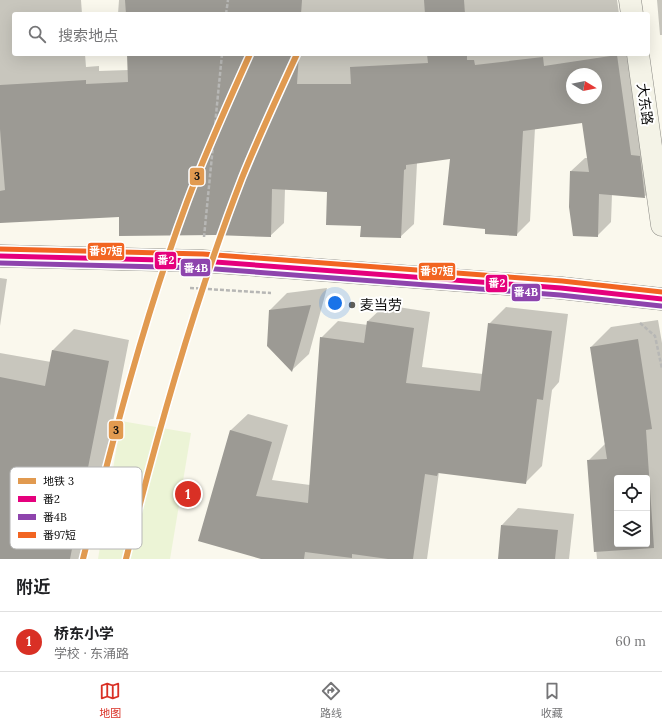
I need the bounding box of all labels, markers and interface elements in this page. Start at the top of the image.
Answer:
search box [12,12,650,56]
icon: search [26,23,48,45]
text: 搜索地点 [58,26,118,45]
north arrow [566,68,602,104]
street label: 大东路 [633,82,657,126]
line badge: 3 [189,167,205,186]
text: 3 [194,169,200,183]
line badge: 番97短 [87,242,125,261]
text: 番97短 [89,244,123,258]
line badge: 番2 [154,251,177,270]
text: 番2 [158,253,175,267]
line badge: 番4B [180,258,211,277]
text: 番4B [184,261,208,275]
line badge: 番97短 [418,262,456,281]
text: 番97短 [420,264,454,278]
line badge: 番2 [485,274,508,293]
text: 番2 [489,276,506,290]
line badge: 番4B [511,283,541,302]
text: 番4B [514,285,538,299]
your location [325,293,345,313]
place label: 麦当劳 [360,296,402,314]
marker: 麦当劳 [347,300,357,310]
line badge: 3 [108,420,124,440]
text: 3 [113,423,119,437]
legend [10,467,142,549]
text: 地铁 3 [43,474,74,488]
map controls [614,475,650,547]
button: locate [614,475,650,511]
pin: 1 [175,479,201,509]
text: 番2 [43,492,60,506]
text: 番4B [43,510,67,524]
button: layers [614,511,650,547]
text: 番97短 [43,528,76,542]
text: 附近 [16,576,50,598]
text: 桥东小学 [54,624,114,643]
text: 1 [26,633,32,650]
text: 60 m [615,633,646,650]
text: 学校 · 东涌路 [54,645,129,662]
tab: 地图 [99,680,121,720]
tab: 路线 [320,680,342,720]
tab: 收藏 [541,680,563,720]

